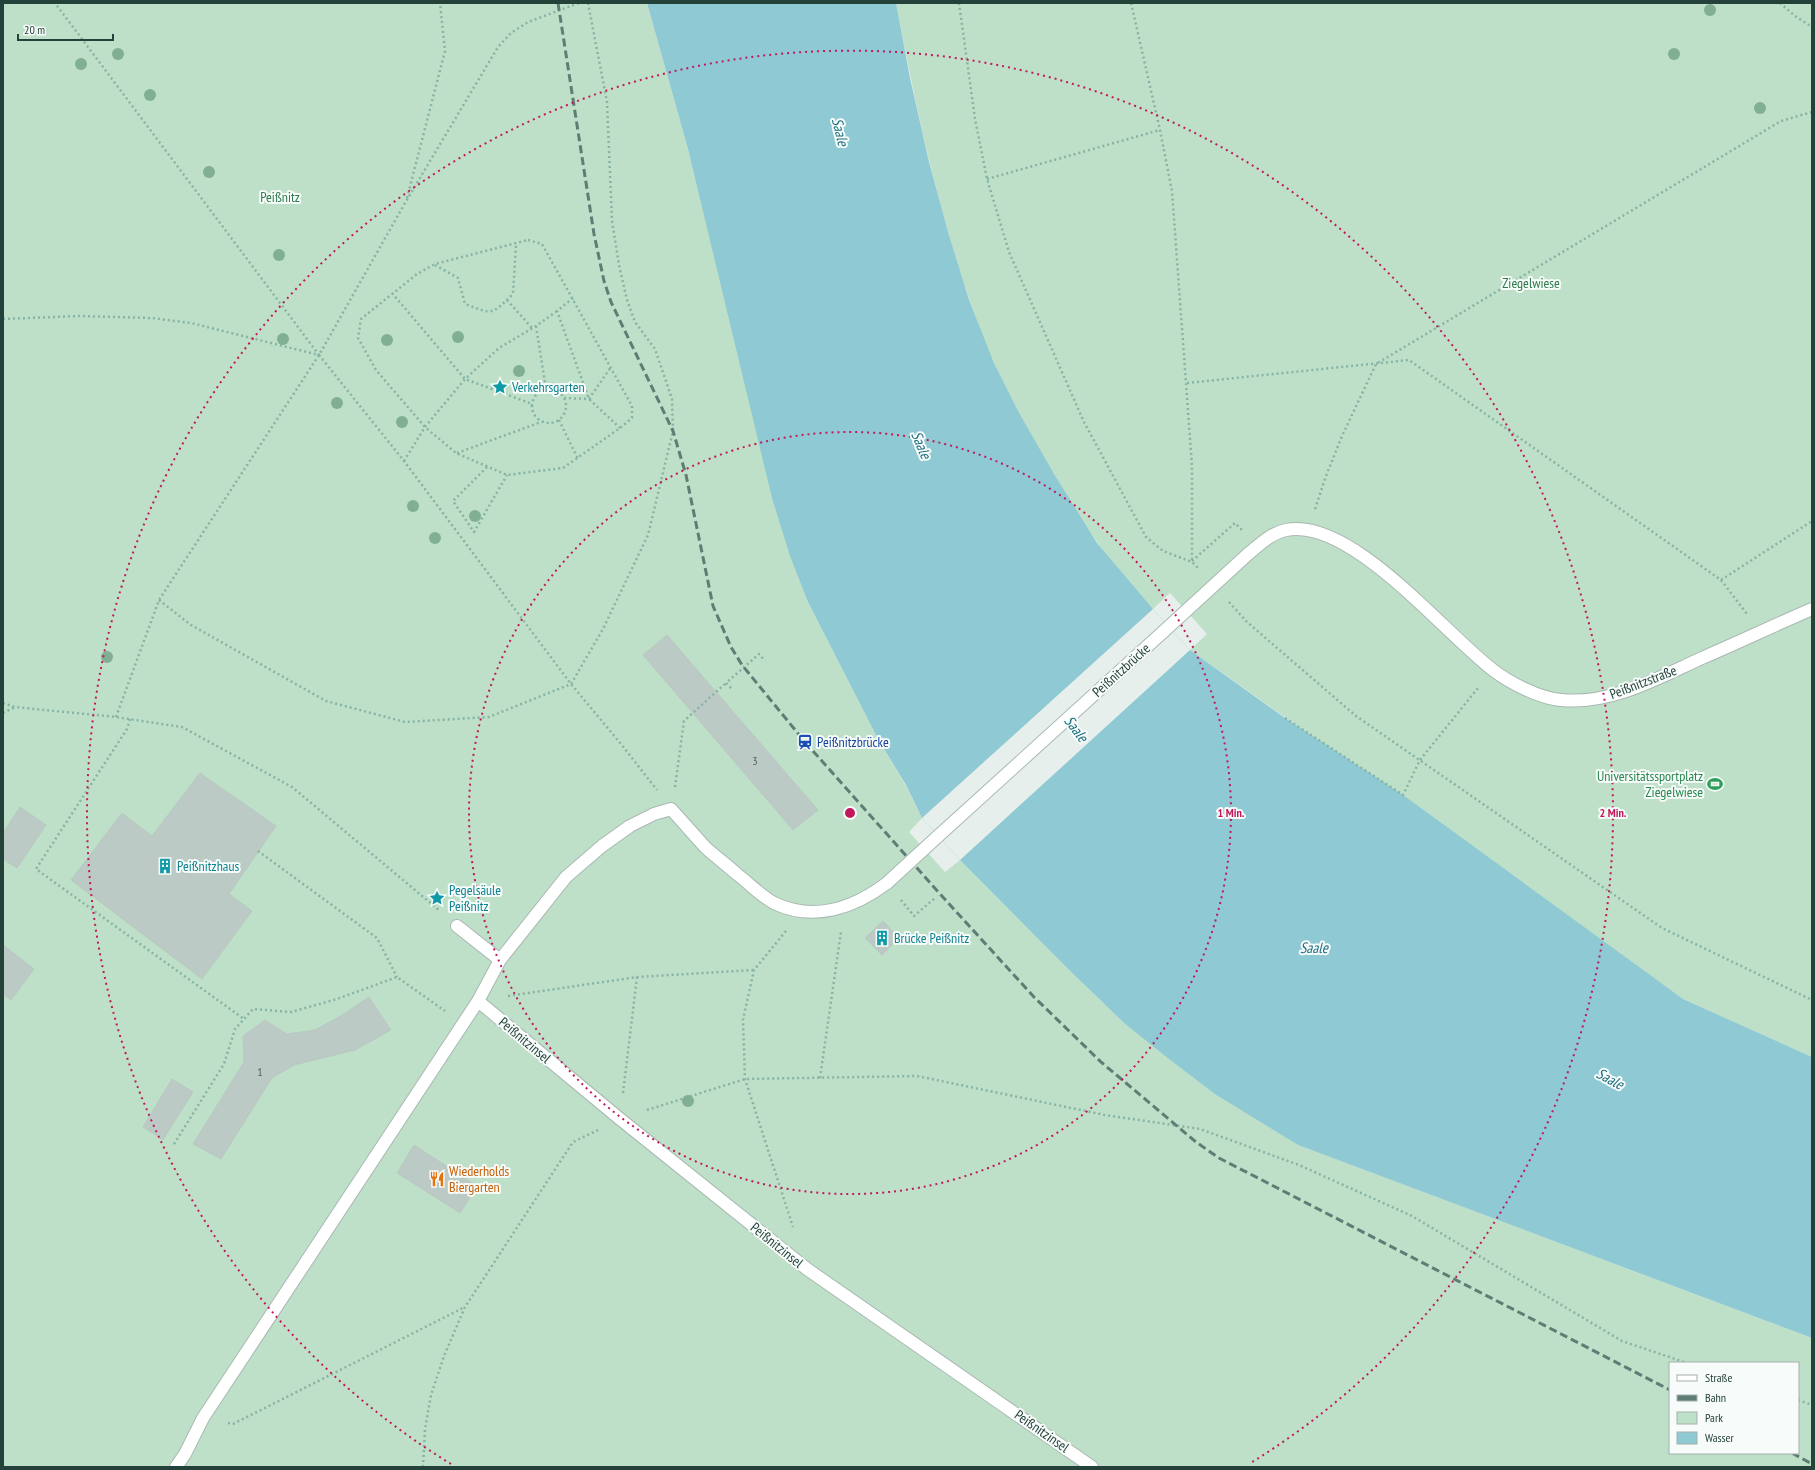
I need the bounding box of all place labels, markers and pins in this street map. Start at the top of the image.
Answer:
place icon: Verkehrsgarten [491,378,509,396]
place label: Verkehrsgarten [511,378,585,396]
station icon: Peißnitzbrücke [796,733,814,751]
place label: Peißnitzbrücke [817,733,889,751]
place label: Universitätssportplatz Ziegelwiese [1597,767,1703,801]
sports icon: Universitätssportplatz Ziegelwiese [1706,775,1724,793]
centre of rings [843,806,857,820]
building icon: Peißnitzhaus [156,857,174,875]
place label: Peißnitzhaus [177,857,239,875]
place label: Pegelsäule Peißnitz [449,881,501,915]
place icon: Pegelsäule Peißnitz [428,889,446,907]
building icon: Brücke Peißnitz [873,929,891,947]
place label: Brücke Peißnitz [894,929,969,947]
place label: Wiederholds Biergarten [449,1162,509,1196]
restaurant icon: Wiederholds Biergarten [428,1170,446,1188]

